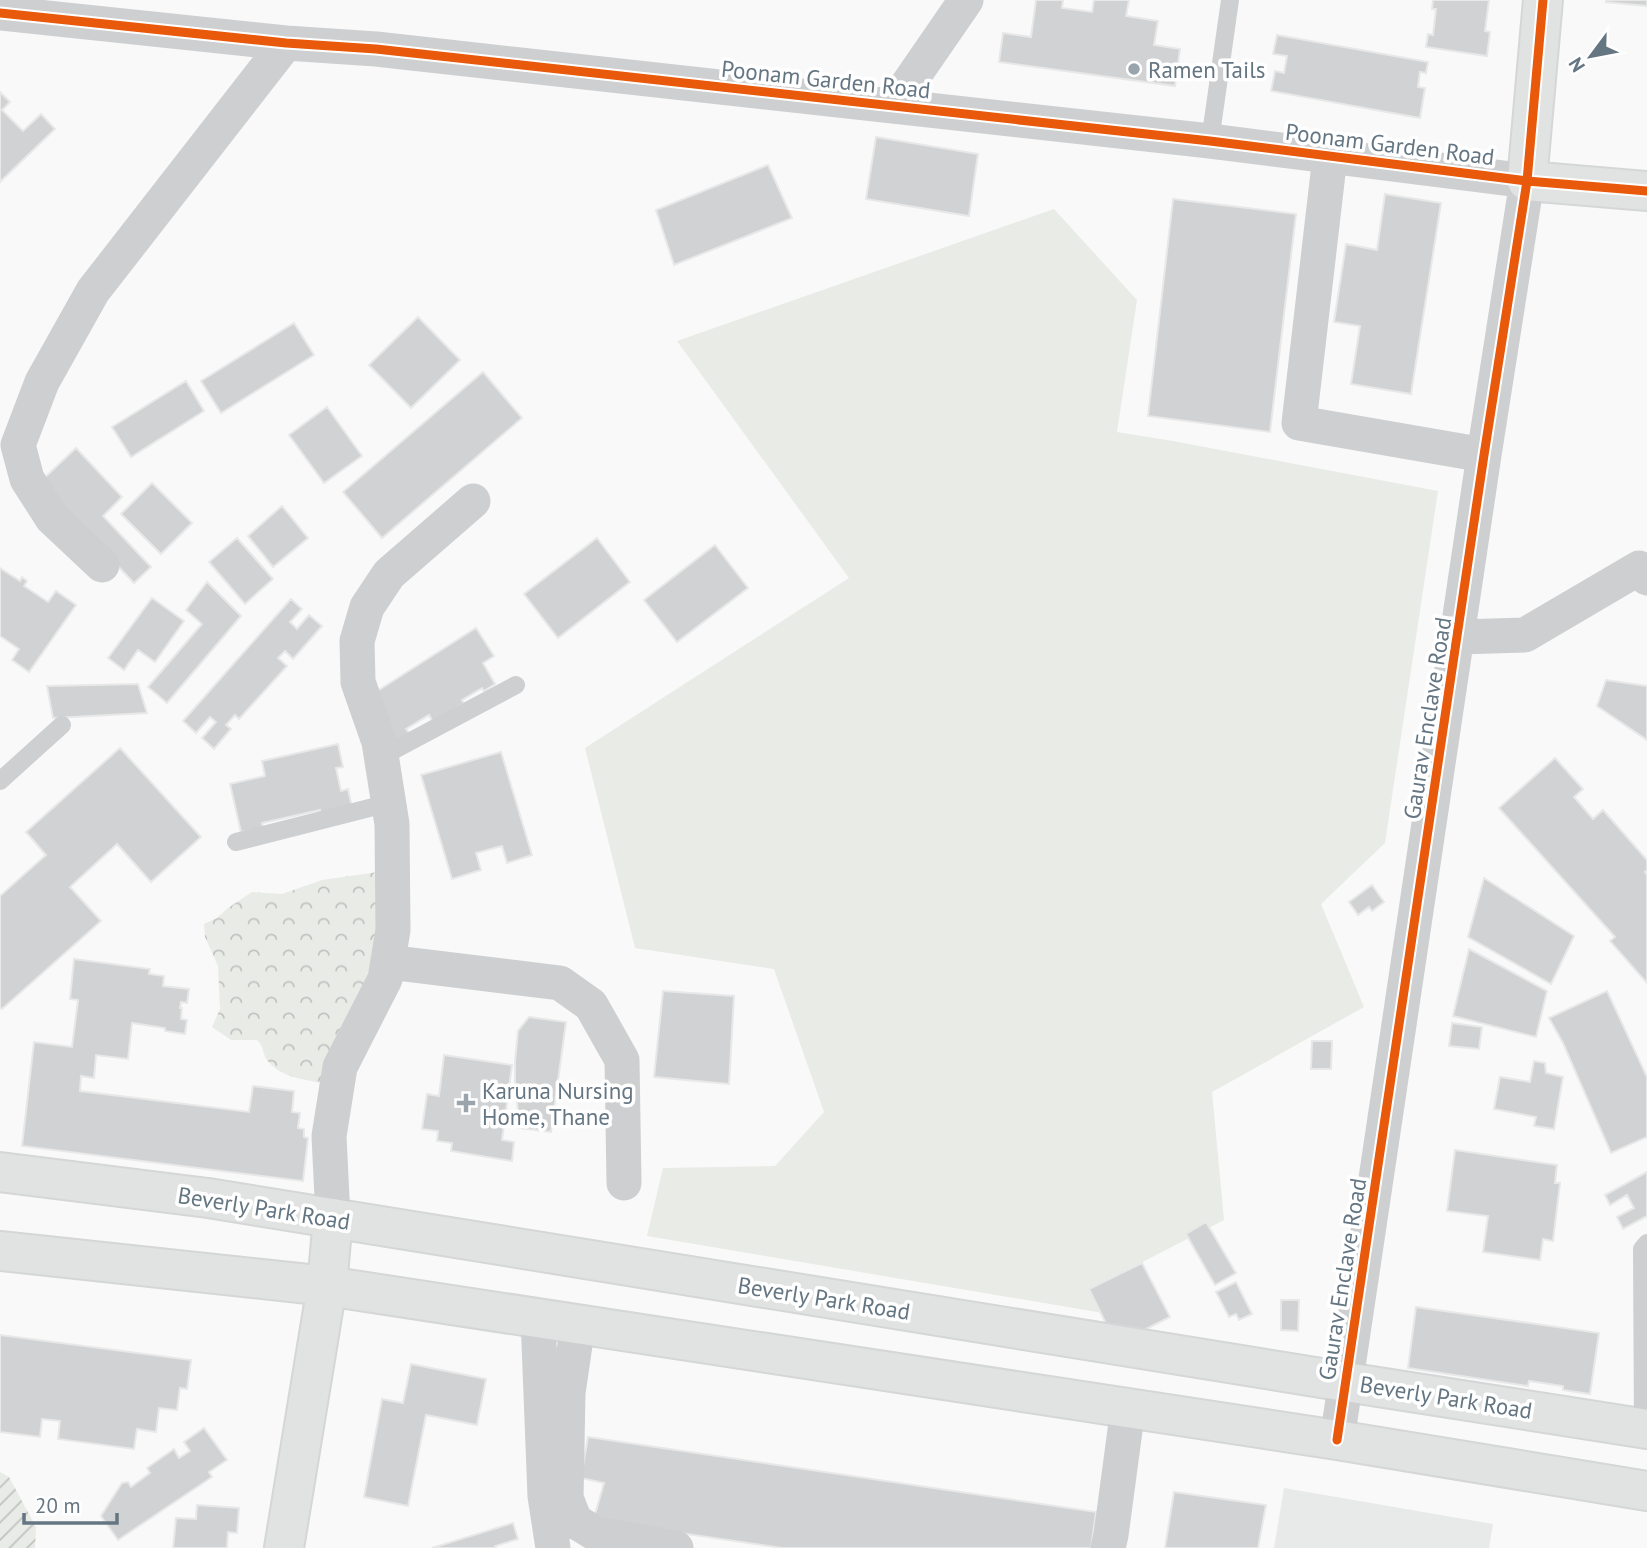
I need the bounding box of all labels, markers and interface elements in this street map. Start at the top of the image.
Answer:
north arrow [1556,21,1626,91]
text: N [1563,53,1590,77]
street label: Poonam Garden Road [720,54,932,104]
place label: Ramen Tails [1148,55,1266,84]
marker: Ramen Tails [1126,61,1142,77]
street label: Poonam Garden Road [1284,117,1496,171]
street label: Gaurav Enclave Road [1397,615,1457,821]
place label: Karuna Nursing Home, Thane [482,1076,634,1131]
marker: Karuna Nursing Home, Thane [456,1093,476,1113]
street label: Gaurav Enclave Road [1312,1176,1372,1382]
street label: Beverly Park Road [176,1180,352,1236]
street label: Beverly Park Road [736,1270,912,1326]
street label: Beverly Park Road [1358,1369,1534,1425]
scale bar [24,1482,117,1526]
text: 20 m [35,1492,81,1519]

